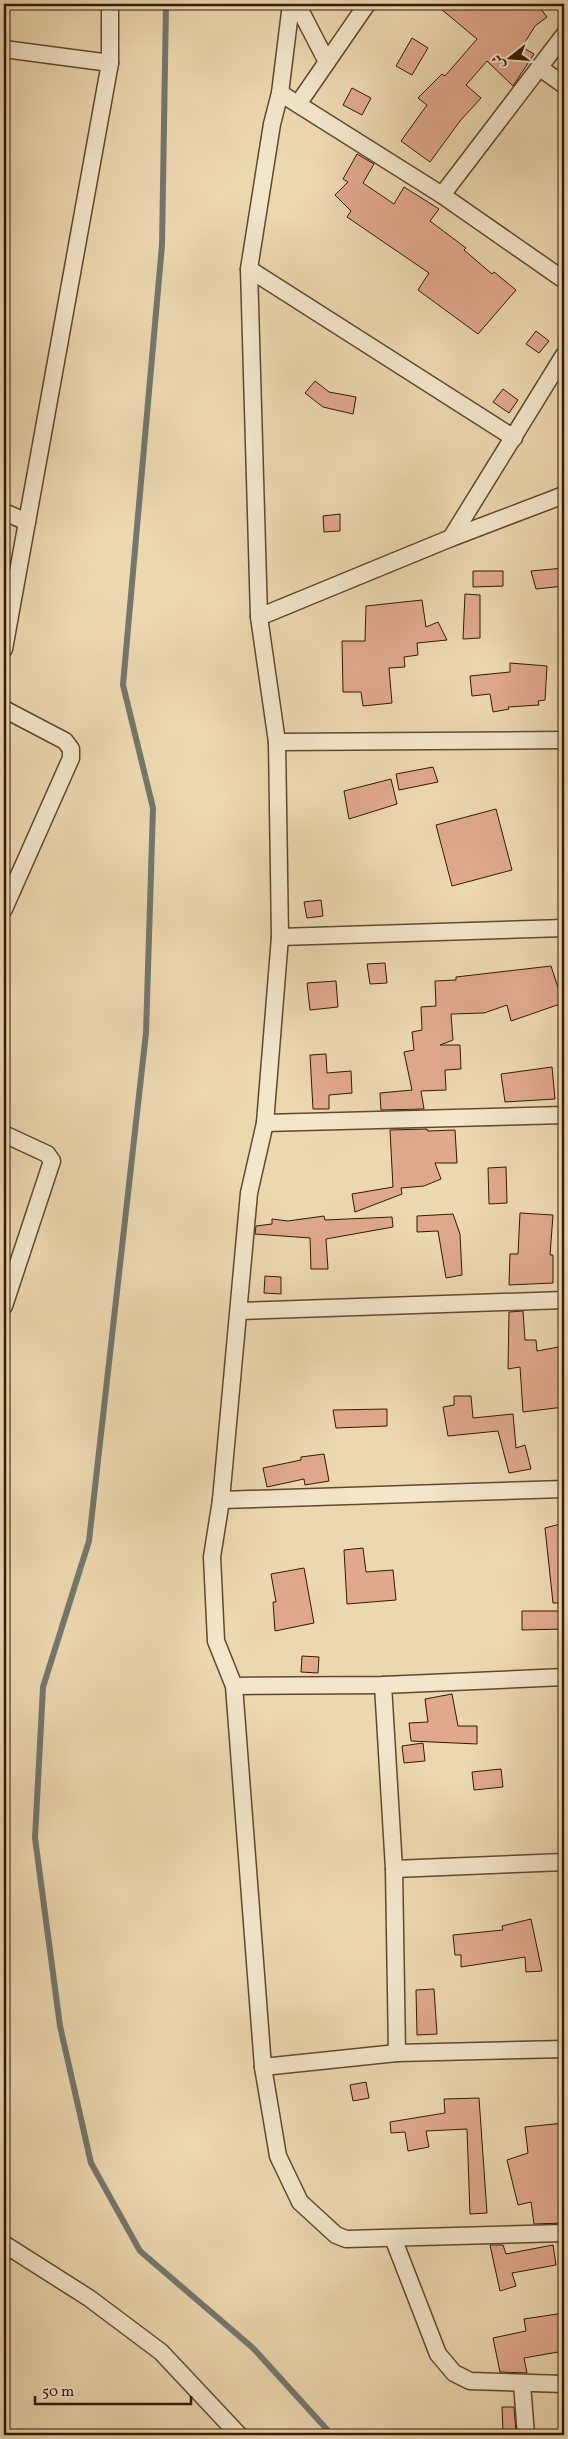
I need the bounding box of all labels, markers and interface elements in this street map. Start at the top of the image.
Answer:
north arrow [486,32,536,82]
text: ش [488,52,510,71]
scale bar [35,2374,191,2406]
text: 50 m [42,2382,74,2403]

